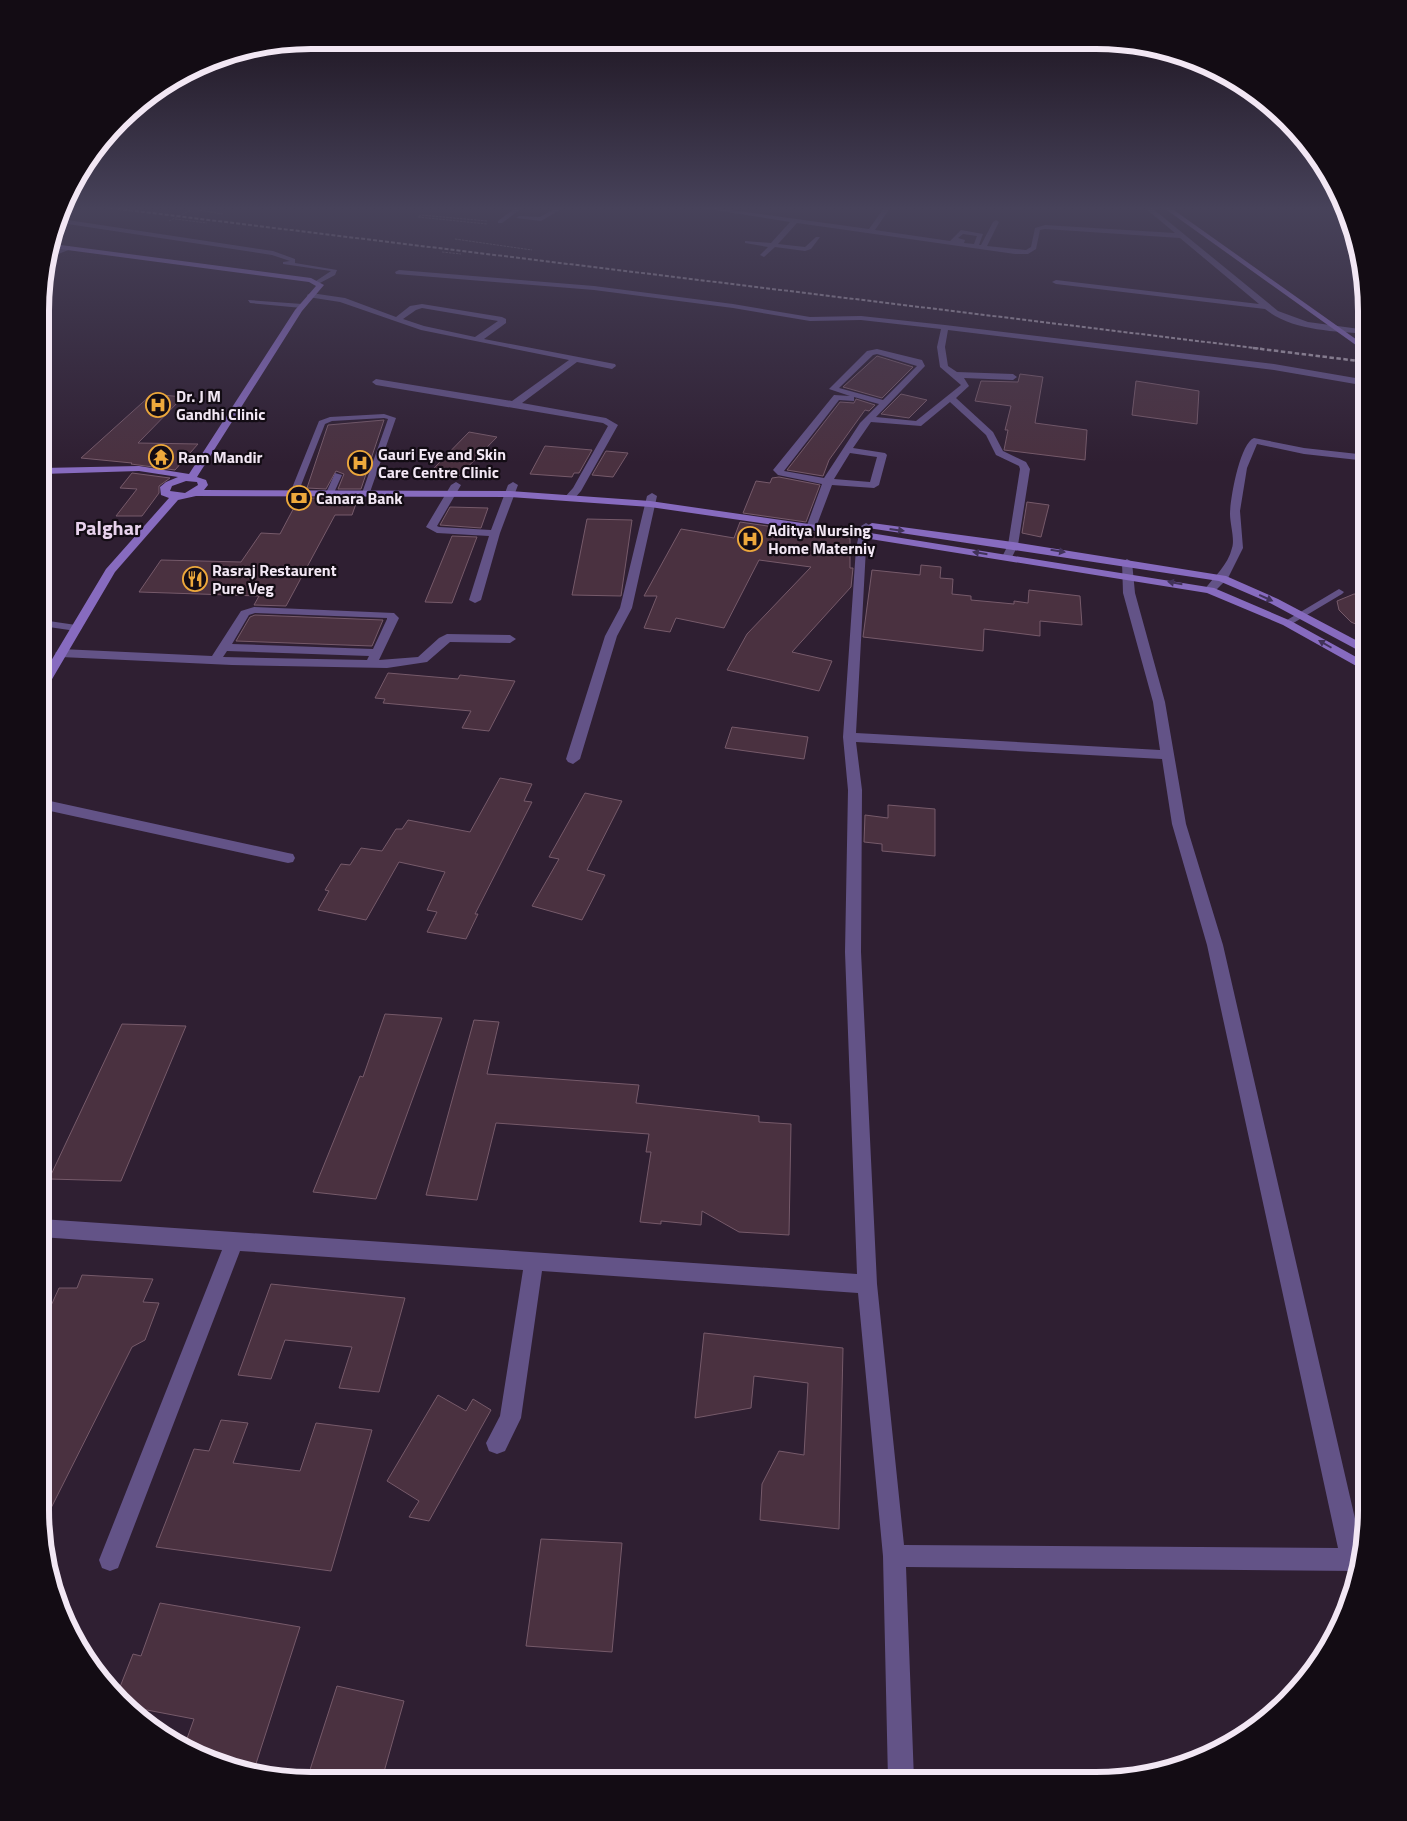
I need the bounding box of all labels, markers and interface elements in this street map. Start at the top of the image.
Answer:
place label: Dr. J M Gandhi Clinic [176,384,265,426]
hospital icon: Dr. J M Gandhi Clinic [145,392,171,418]
place label: Gauri Eye and Skin Care Centre Clinic [378,442,506,484]
temple icon: Ram Mandir [148,444,174,470]
place label: Ram Mandir [178,445,263,469]
hospital icon: Gauri Eye and Skin Care Centre Clinic [347,450,373,476]
bank icon: Canara Bank [286,485,312,511]
place label: Canara Bank [316,486,403,510]
district label: Palghar [75,512,142,543]
place label: Aditya Nursing Home Materniy [768,518,875,560]
hospital icon: Aditya Nursing Home Materniy [737,526,763,552]
one-way arrow [889,526,905,534]
one-way arrow [1050,548,1066,556]
one-way arrow [971,549,987,557]
place label: Rasraj Restaurent Pure Veg [212,558,337,600]
restaurant icon: Rasraj Restaurent Pure Veg [182,566,208,592]
one-way arrow [1167,579,1183,587]
one-way arrow [1259,594,1273,602]
one-way arrow [1317,640,1332,648]

